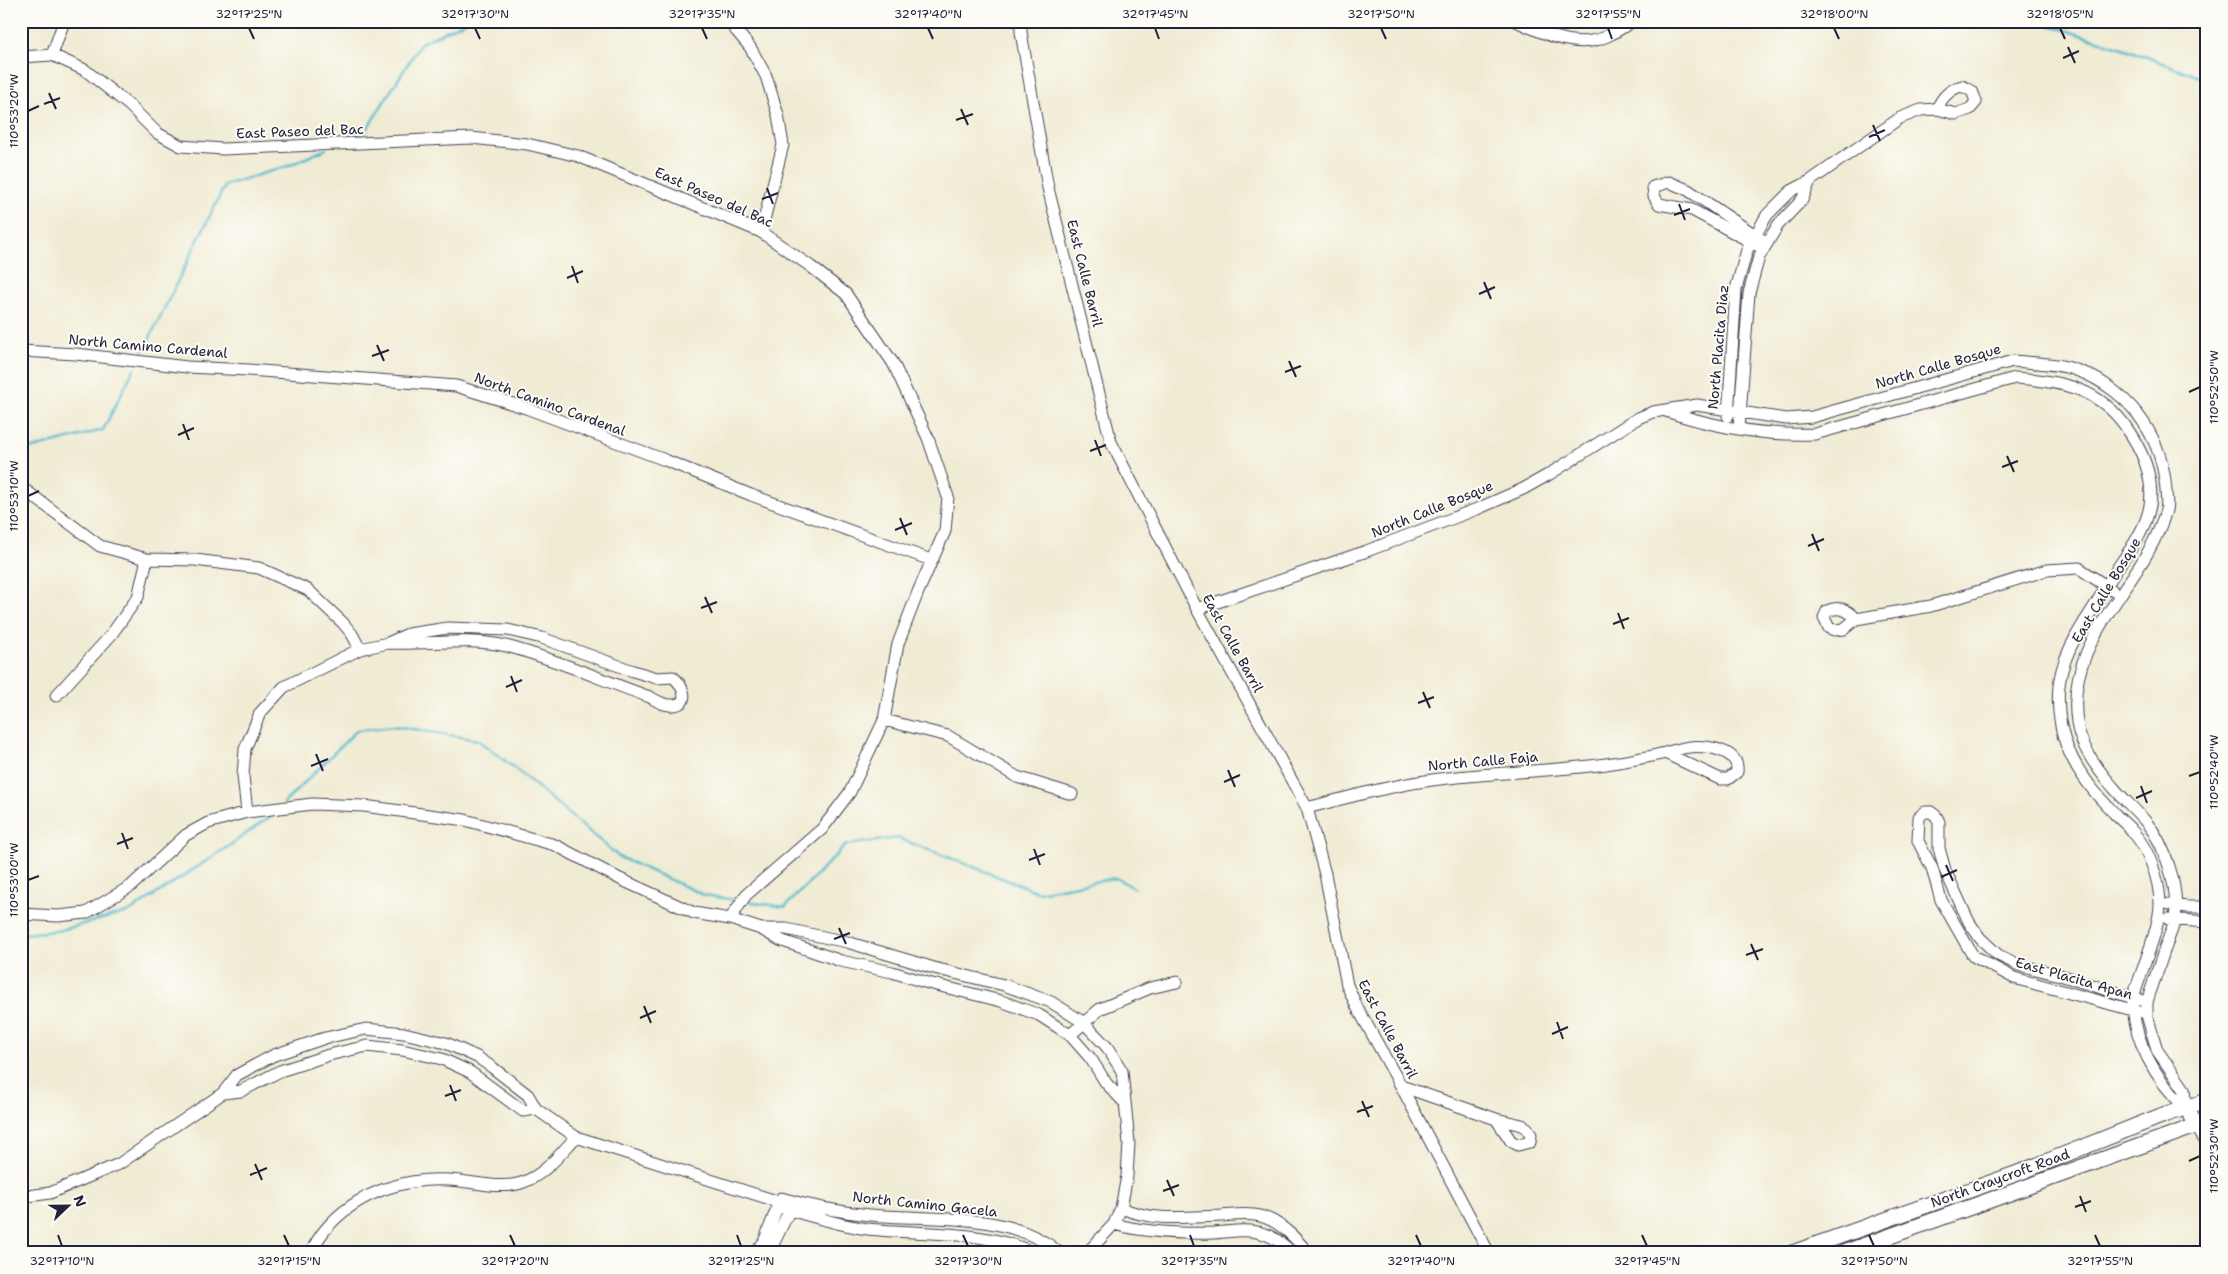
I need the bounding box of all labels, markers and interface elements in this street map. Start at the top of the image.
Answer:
text: 32°17'25"N [216,6,283,22]
text: 32°17'30"N [441,6,509,22]
text: 32°17'35"N [669,6,735,22]
text: 32°17'40"N [894,6,962,22]
text: 32°17'45"N [1122,6,1188,22]
text: 32°17'50"N [1347,6,1415,22]
text: 32°17'55"N [1575,6,1641,22]
text: 32°18'00"N [1800,6,1868,22]
text: 32°18'05"N [2026,6,2094,22]
text: 110°53'20"W [6,74,22,148]
street label: East Paseo del Bac [236,120,364,142]
street label: East Paseo del Bac [652,163,776,231]
street label: East Calle Barril [1063,218,1107,329]
street label: North Placita Diaz [1704,284,1732,410]
street label: North Camino Cardenal [68,330,229,362]
street label: North Calle Bosque [1873,339,2003,393]
text: 110°52'50"W [2206,350,2222,424]
street label: North Camino Cardenal [472,368,629,440]
text: 110°53'10"W [6,460,22,532]
street label: North Calle Bosque [1368,476,1496,542]
street label: East Calle Bosque [2067,534,2145,646]
street label: East Calle Barril [1199,591,1268,696]
text: 110°52'40"W [2206,735,2222,809]
street label: North Calle Faja [1427,747,1539,775]
text: 110°53'00"W [6,843,22,917]
street label: East Placita Apan [2013,953,2135,1003]
street label: East Calle Barril [1354,976,1422,1082]
text: 110°52'30"W [2206,1119,2222,1193]
street label: North Craycroft Road [1928,1144,2072,1212]
north arrow [42,1182,92,1232]
street label: North Camino Gacela [852,1187,999,1221]
text: N [70,1193,90,1210]
text: 32°17'10"N [29,1253,95,1269]
text: 32°17'15"N [257,1253,321,1269]
text: 32°17'20"N [481,1253,549,1269]
text: 32°17'25"N [708,1253,775,1269]
text: 32°17'30"N [934,1253,1002,1269]
text: 32°17'35"N [1161,1253,1227,1269]
text: 32°17'40"N [1387,1253,1455,1269]
text: 32°17'45"N [1614,1253,1680,1269]
text: 32°17'50"N [1840,1253,1908,1269]
text: 32°17'55"N [2067,1253,2133,1269]

